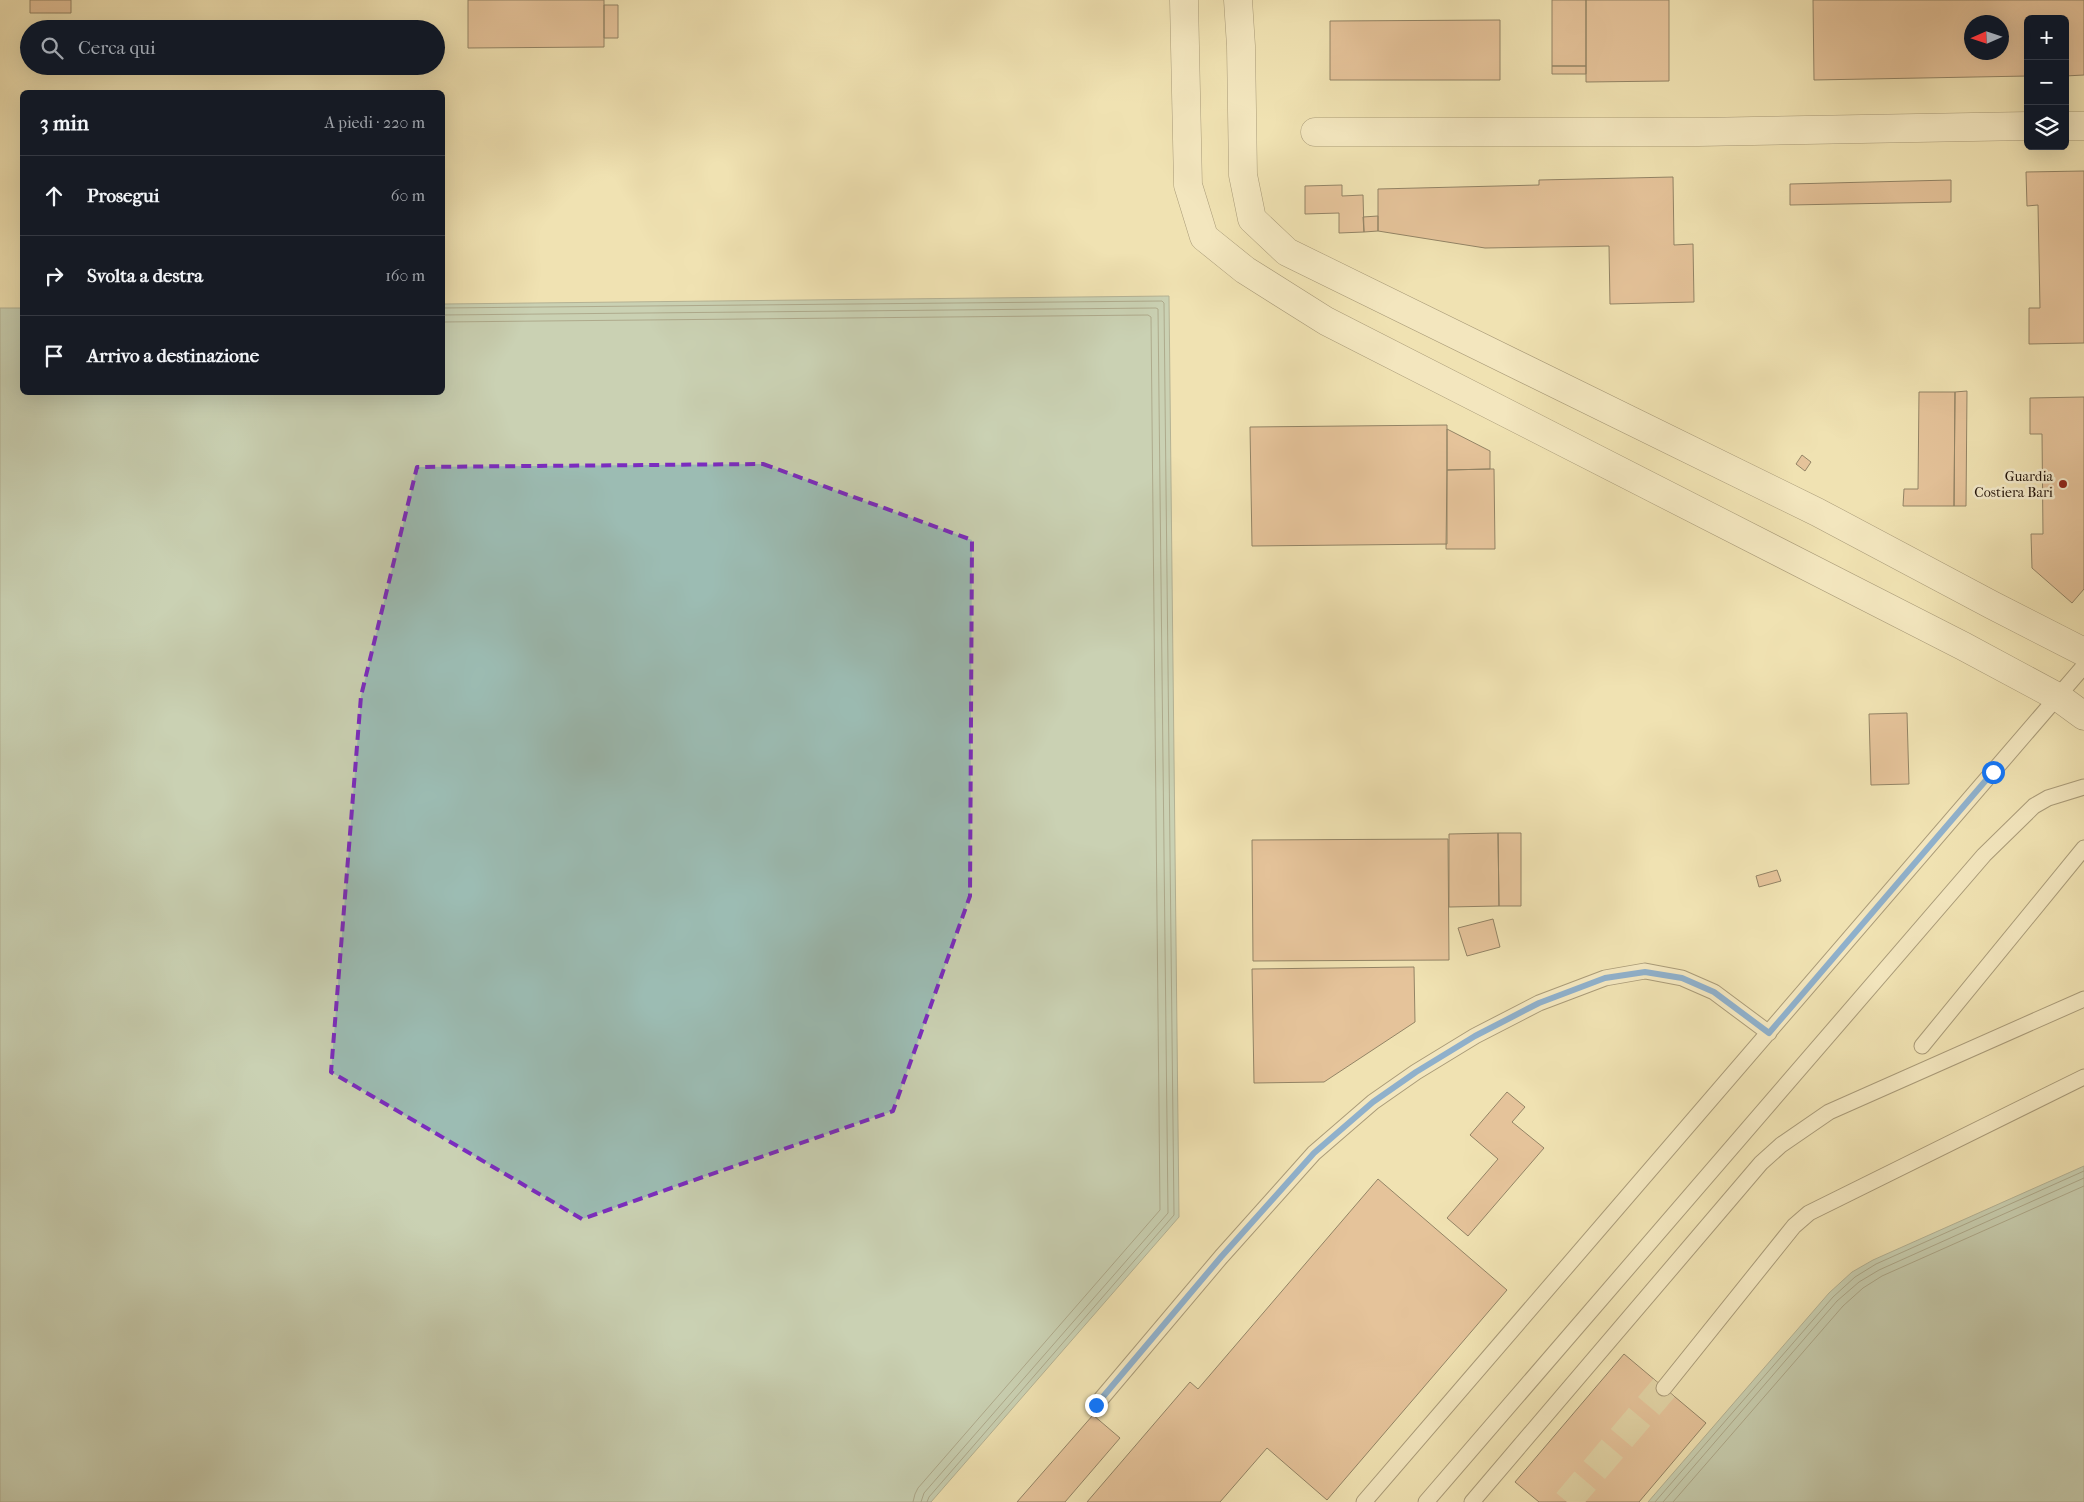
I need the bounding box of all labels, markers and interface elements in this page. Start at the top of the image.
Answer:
north arrow [1964,15,2009,60]
map controls [2024,15,2069,150]
button: + [2024,15,2069,60]
search box [20,20,445,75]
icon: search [38,34,66,62]
text: Cerca qui [78,37,156,59]
button: − [2024,60,2069,105]
button: layers [2024,105,2069,150]
text: 3 min [40,111,89,135]
text: A piedi · 220 m [325,113,425,132]
icon: ahead [40,182,68,210]
text: Prosegui [87,185,159,207]
text: 60 m [391,186,425,205]
icon: right [40,262,68,290]
text: Svolta a destra [87,265,203,287]
text: 160 m [385,266,425,285]
icon: arrive [40,342,68,370]
text: Arrivo a destinazione [87,345,259,367]
place label: Guardia Costiera Bari [1974,468,2054,501]
marker: Guardia Costiera Bari [2057,478,2069,490]
route start [1982,761,2005,784]
route end [1085,1394,1108,1417]

